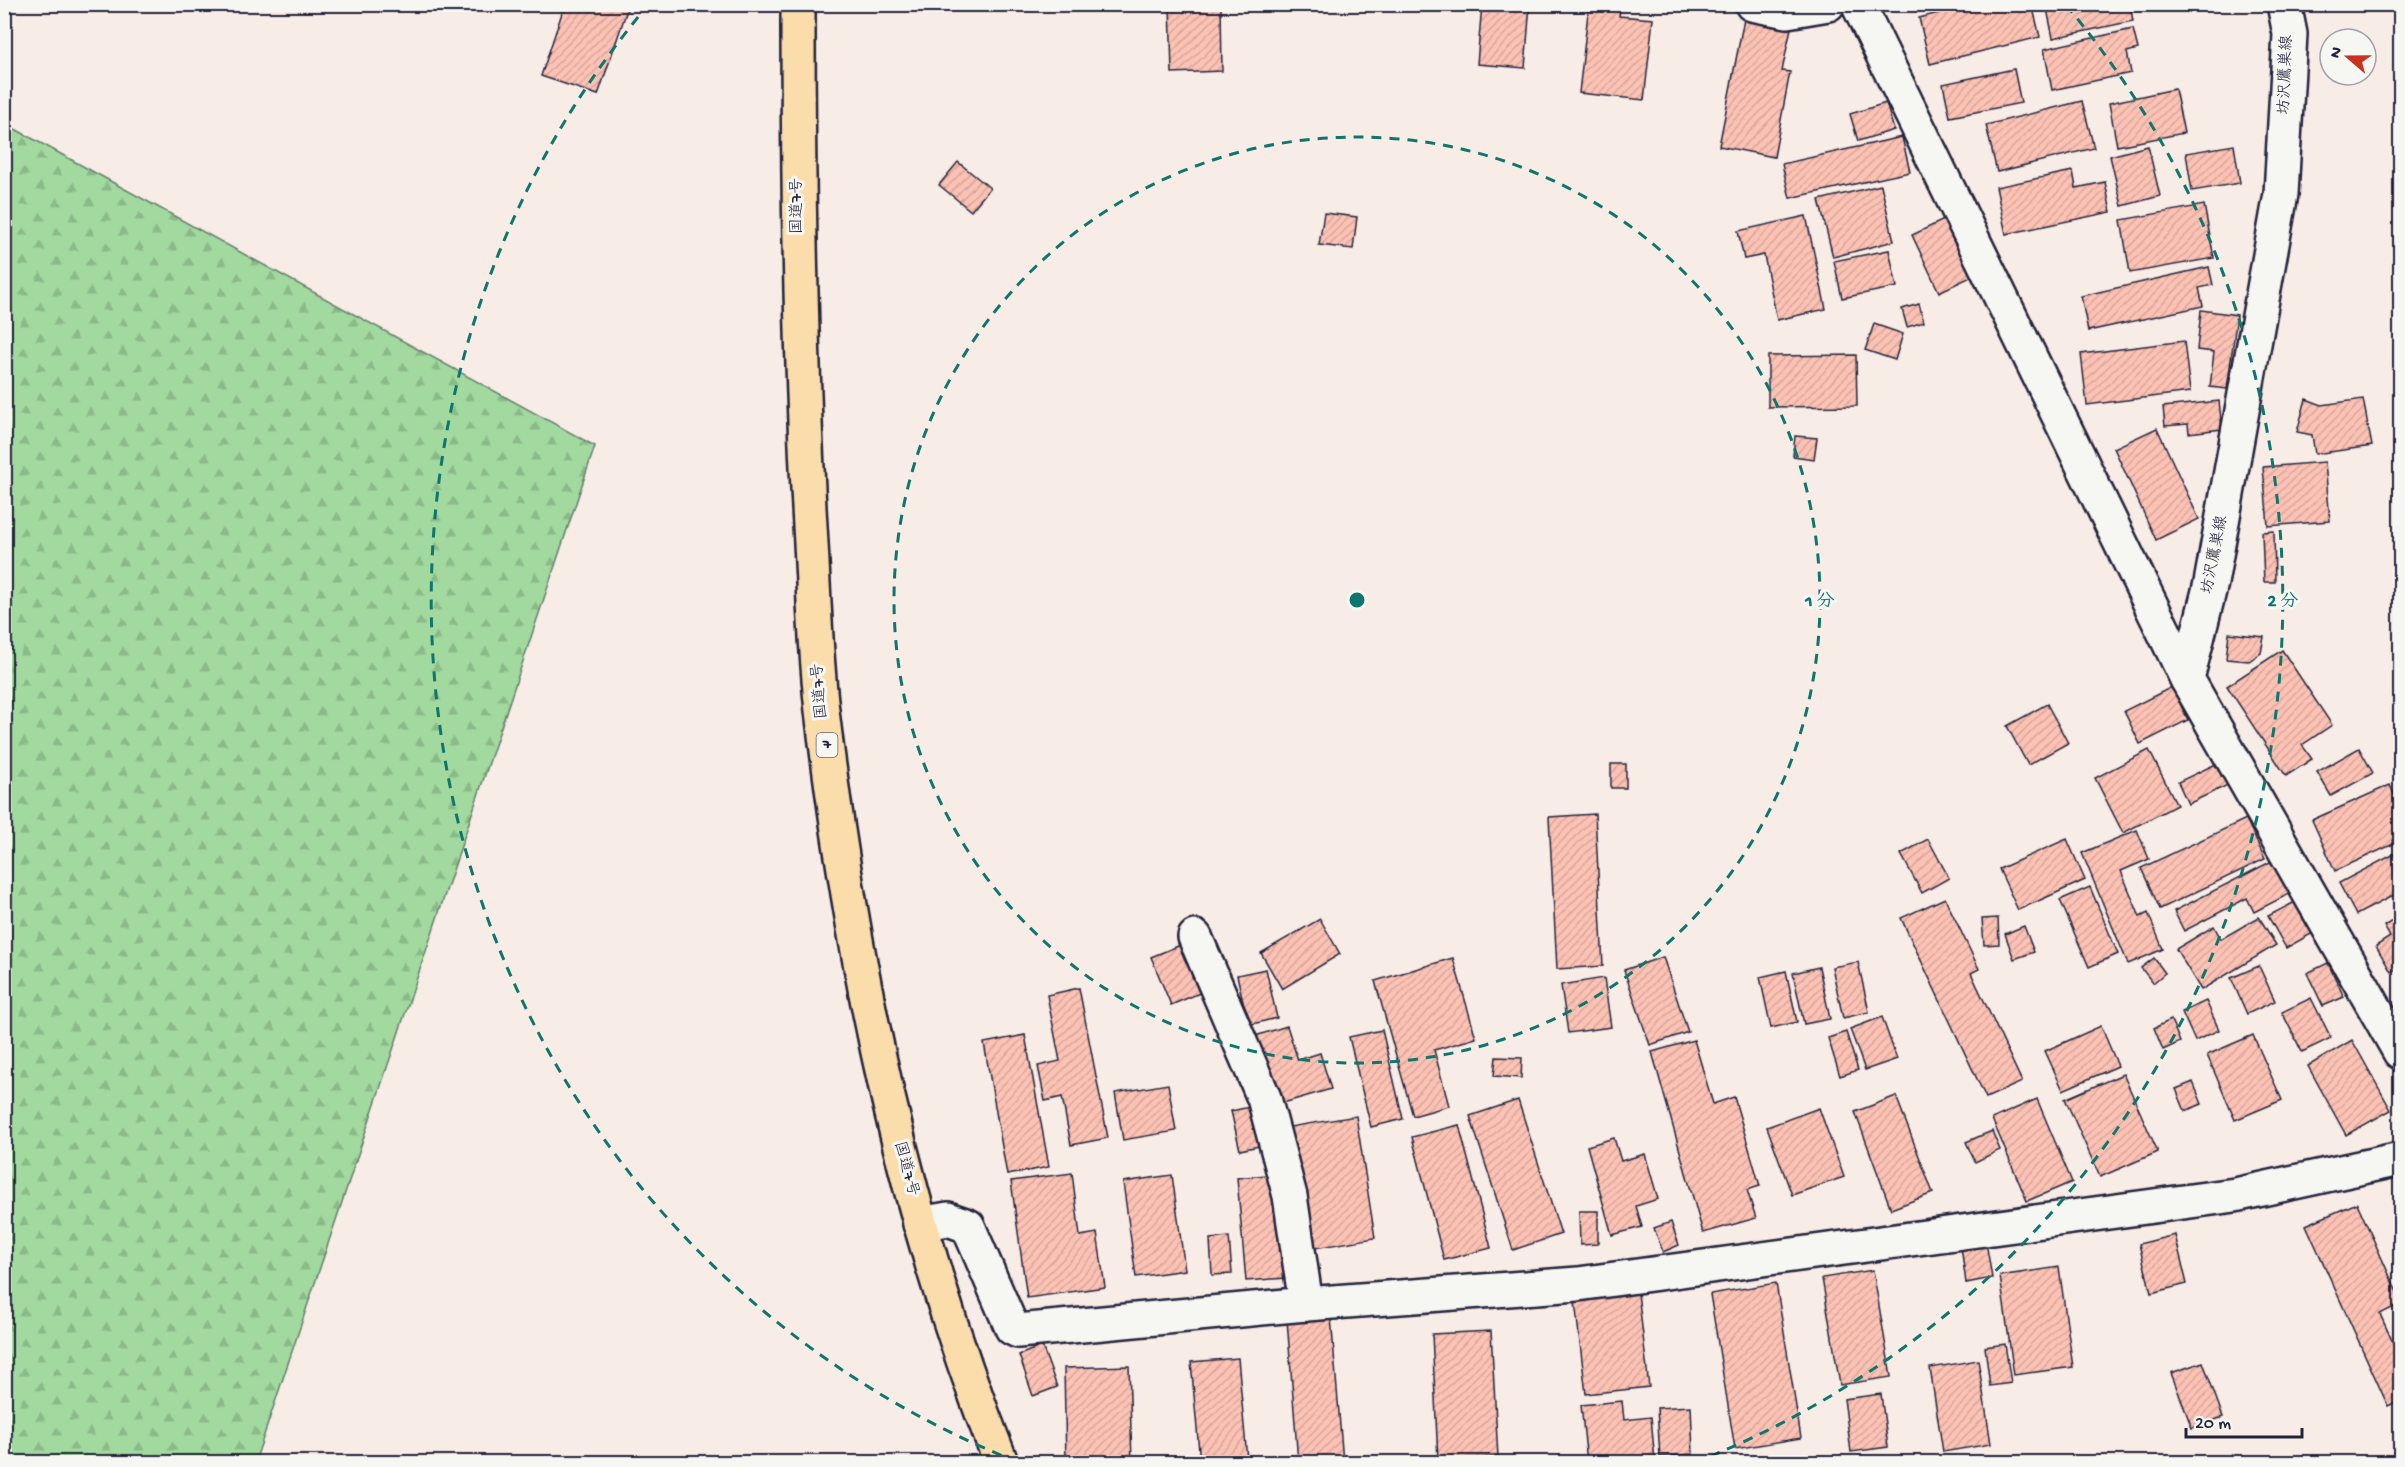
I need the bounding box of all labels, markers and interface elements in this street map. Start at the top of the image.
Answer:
north arrow [2318,27,2378,87]
street label: 坊沢鷹巣線 [2274,35,2298,115]
text: N [2326,44,2348,61]
street label: 国道7号 [788,178,808,234]
street label: 坊沢鷹巣線 [2197,514,2233,596]
centre of rings [1347,590,1367,610]
text: 1 分 [1804,591,1835,613]
text: 2 分 [2267,591,2299,613]
street label: 国道7号 [808,662,833,720]
road number: 7 [816,733,838,757]
street label: 国道7号 [889,1139,922,1199]
scale bar [2186,1401,2302,1439]
text: 20 m [2195,1414,2231,1435]

